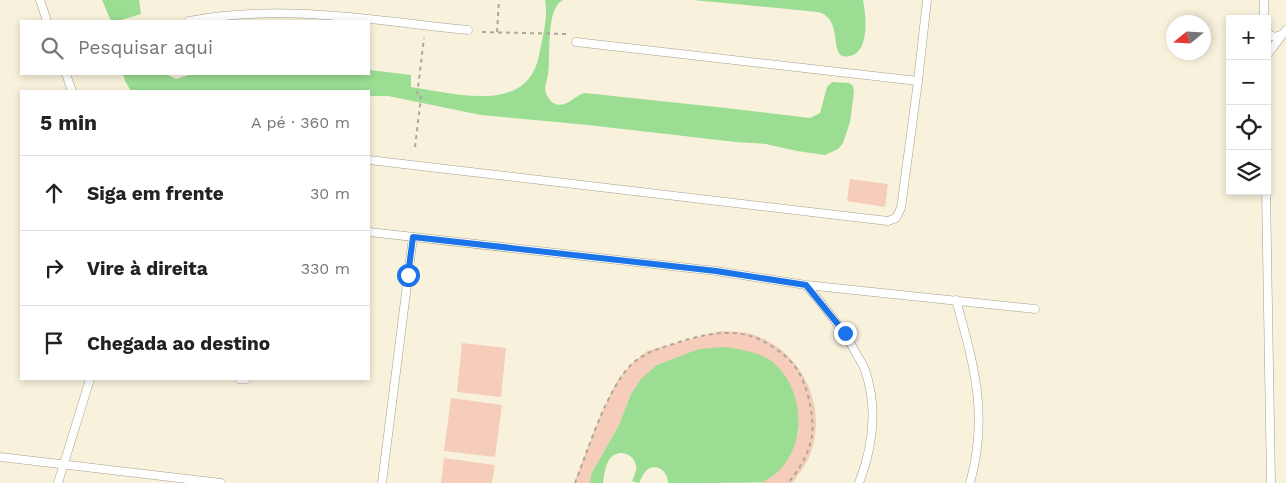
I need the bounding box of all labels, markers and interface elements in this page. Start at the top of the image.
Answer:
north arrow [1166,15,1211,60]
map controls [1226,15,1271,195]
button: + [1226,15,1271,60]
search box [20,20,370,75]
icon: search [38,34,66,62]
text: Pesquisar aqui [78,36,213,59]
button: − [1226,60,1271,105]
button: locate [1226,105,1271,150]
text: 5 min [40,110,97,135]
text: A pé · 360 m [251,113,350,132]
button: layers [1226,150,1271,195]
icon: ahead [40,179,68,207]
text: Siga em frente [87,182,224,205]
text: 30 m [310,184,350,203]
icon: right [40,254,68,282]
text: Vire à direita [87,257,208,280]
text: 330 m [301,259,350,278]
route start [397,264,420,287]
route end [834,322,857,345]
icon: arrive [40,329,68,357]
text: Chegada ao destino [87,332,270,355]

